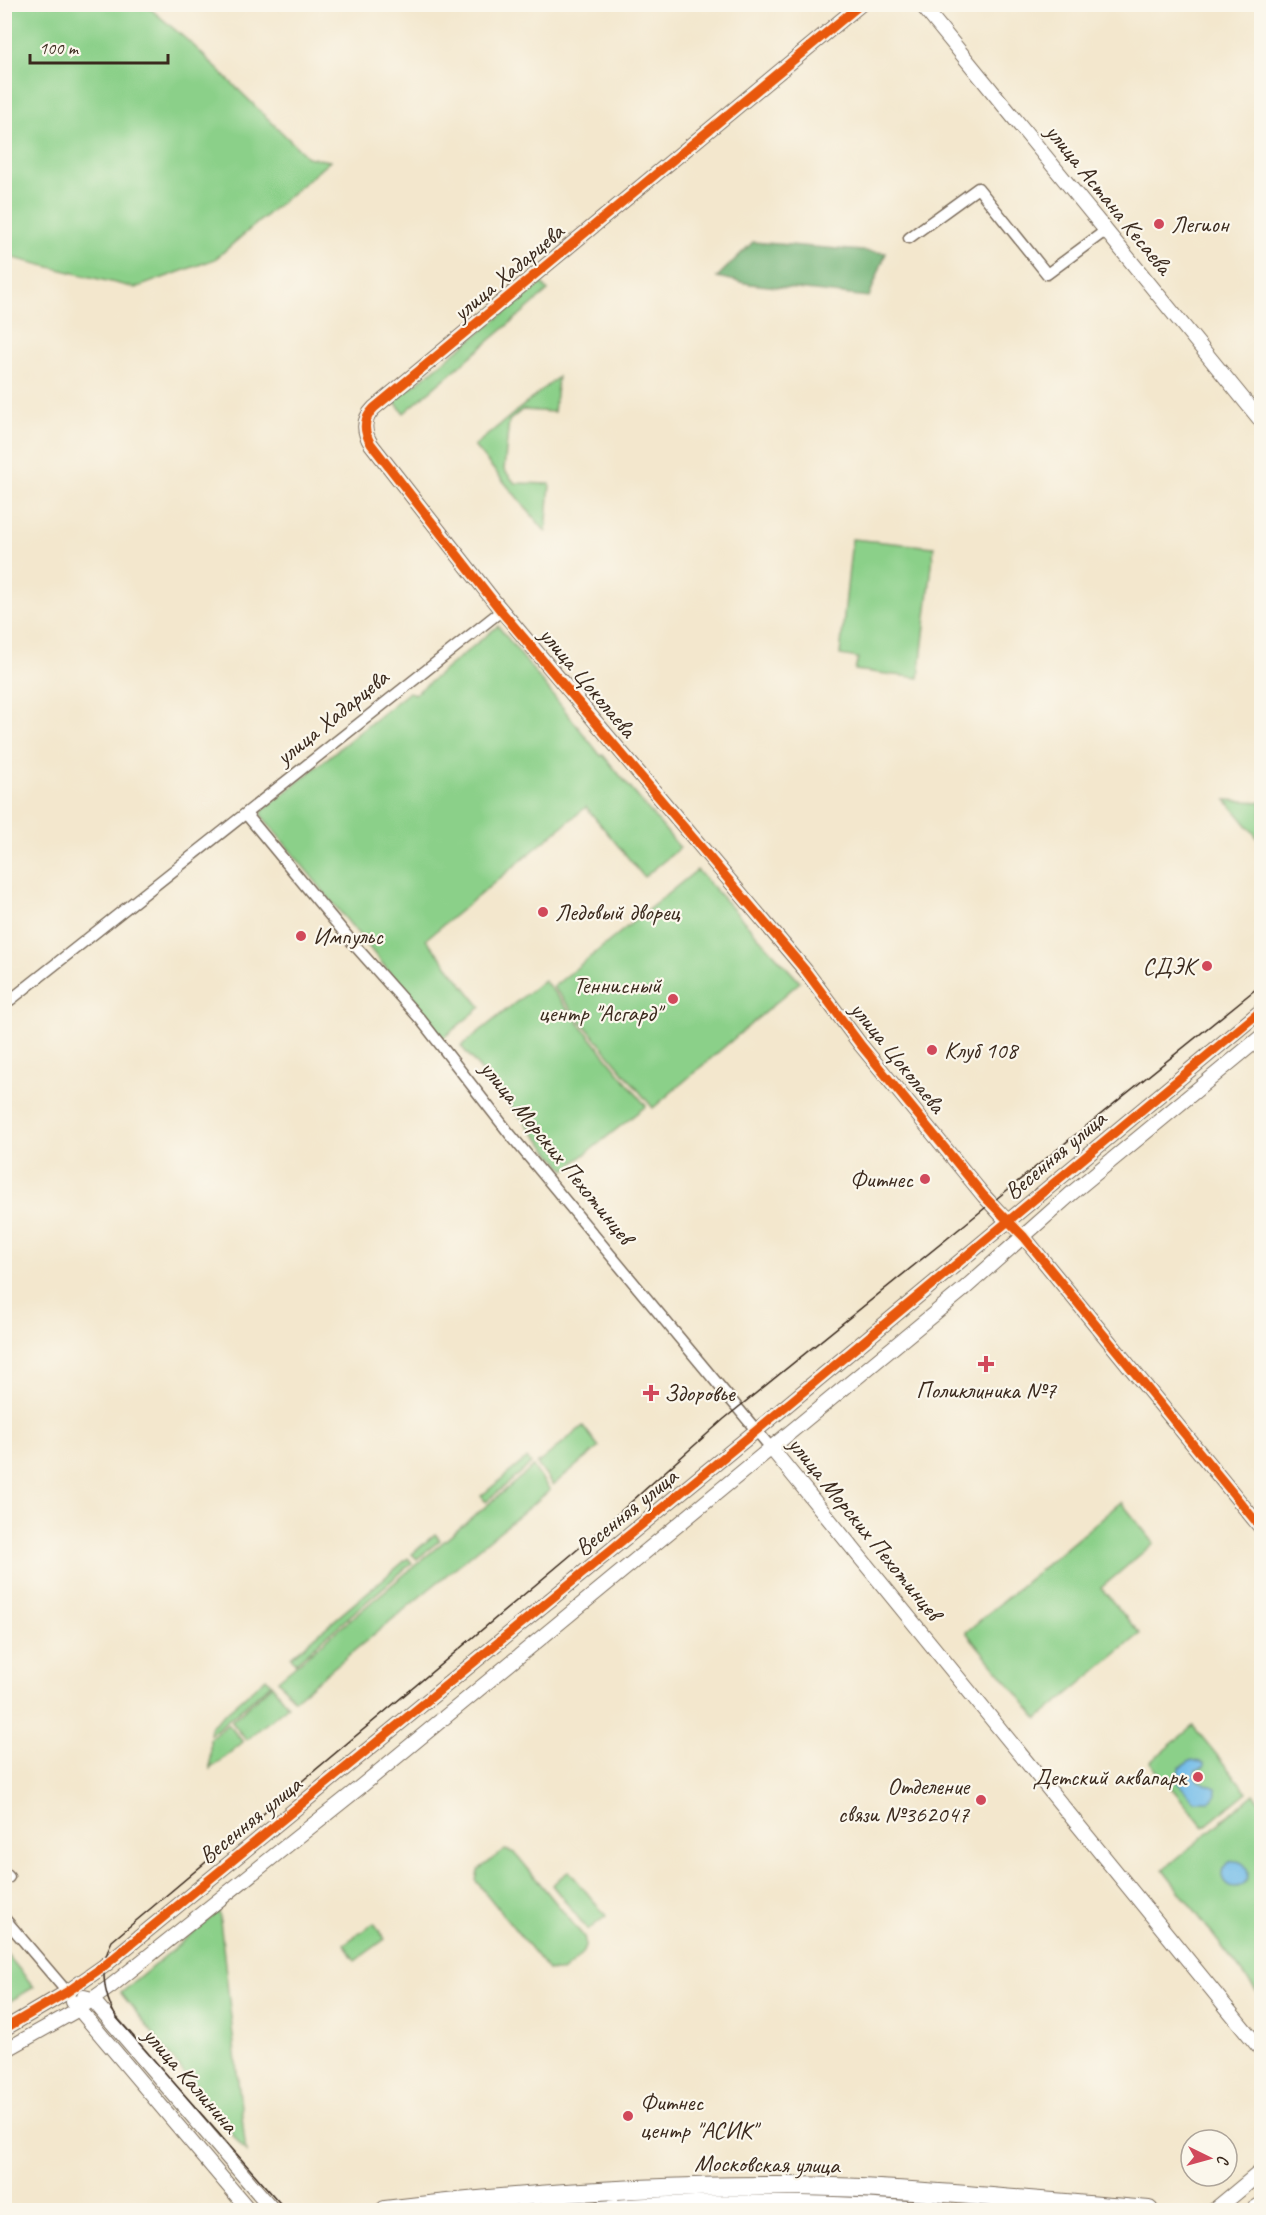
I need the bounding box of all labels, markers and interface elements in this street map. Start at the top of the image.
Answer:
scale bar [30,27,168,65]
text: 100 m [39,37,80,59]
street label: улица Астана Кесаева [1038,116,1180,282]
place label: Легион [1171,209,1230,239]
street label: улица Хадарцева [445,216,571,329]
marker: Легион [1152,217,1166,231]
street label: улица Цоколаева [532,619,644,745]
street label: улица Хадарцева [268,662,396,773]
place label: Ледовый дворец [555,897,680,927]
marker: Ледовый дворец [536,905,550,919]
place label: Импульс [313,921,384,951]
marker: Импульс [294,929,308,943]
place label: СДЭК [1142,951,1200,981]
marker: СДЭК [1200,959,1214,973]
place label: Теннисный центр "Асгард" [539,970,666,1028]
marker: Теннисный центр "Асгард" [666,992,680,1006]
street label: улица Цоколаева [842,993,953,1120]
place label: Клуб 108 [944,1035,1020,1065]
marker: Клуб 108 [925,1043,939,1057]
street label: улица Морских Пехотинцев [472,1053,643,1253]
street label: Весенняя улица [998,1103,1113,1206]
place label: Фитнес [850,1164,914,1194]
marker: Фитнес [918,1172,932,1186]
marker: Поликлиника №7 [977,1355,995,1373]
place label: Поликлиника №7 [916,1375,1057,1405]
place label: Здоровье [664,1378,737,1408]
marker: Здоровье [642,1384,660,1402]
street label: улица Морских Пехотинцев [780,1429,951,1629]
street label: Весенняя улица [569,1461,685,1563]
place label: Детский аквапарк [1032,1762,1188,1792]
street label: Весенняя улица [193,1769,309,1871]
marker: Детский аквапарк [1191,1770,1205,1784]
place label: Отделение связи №362047 [838,1771,971,1829]
marker: Отделение связи №362047 [974,1793,988,1807]
street label: улица Калинина [135,2019,246,2140]
place label: Фитнес центр "АСИК" [640,2087,762,2145]
marker: Фитнес центр "АСИК" [621,2109,635,2123]
north arrow [1179,2128,1239,2188]
street label: Московская улица [694,2148,841,2180]
text: С [1212,2154,1233,2166]

